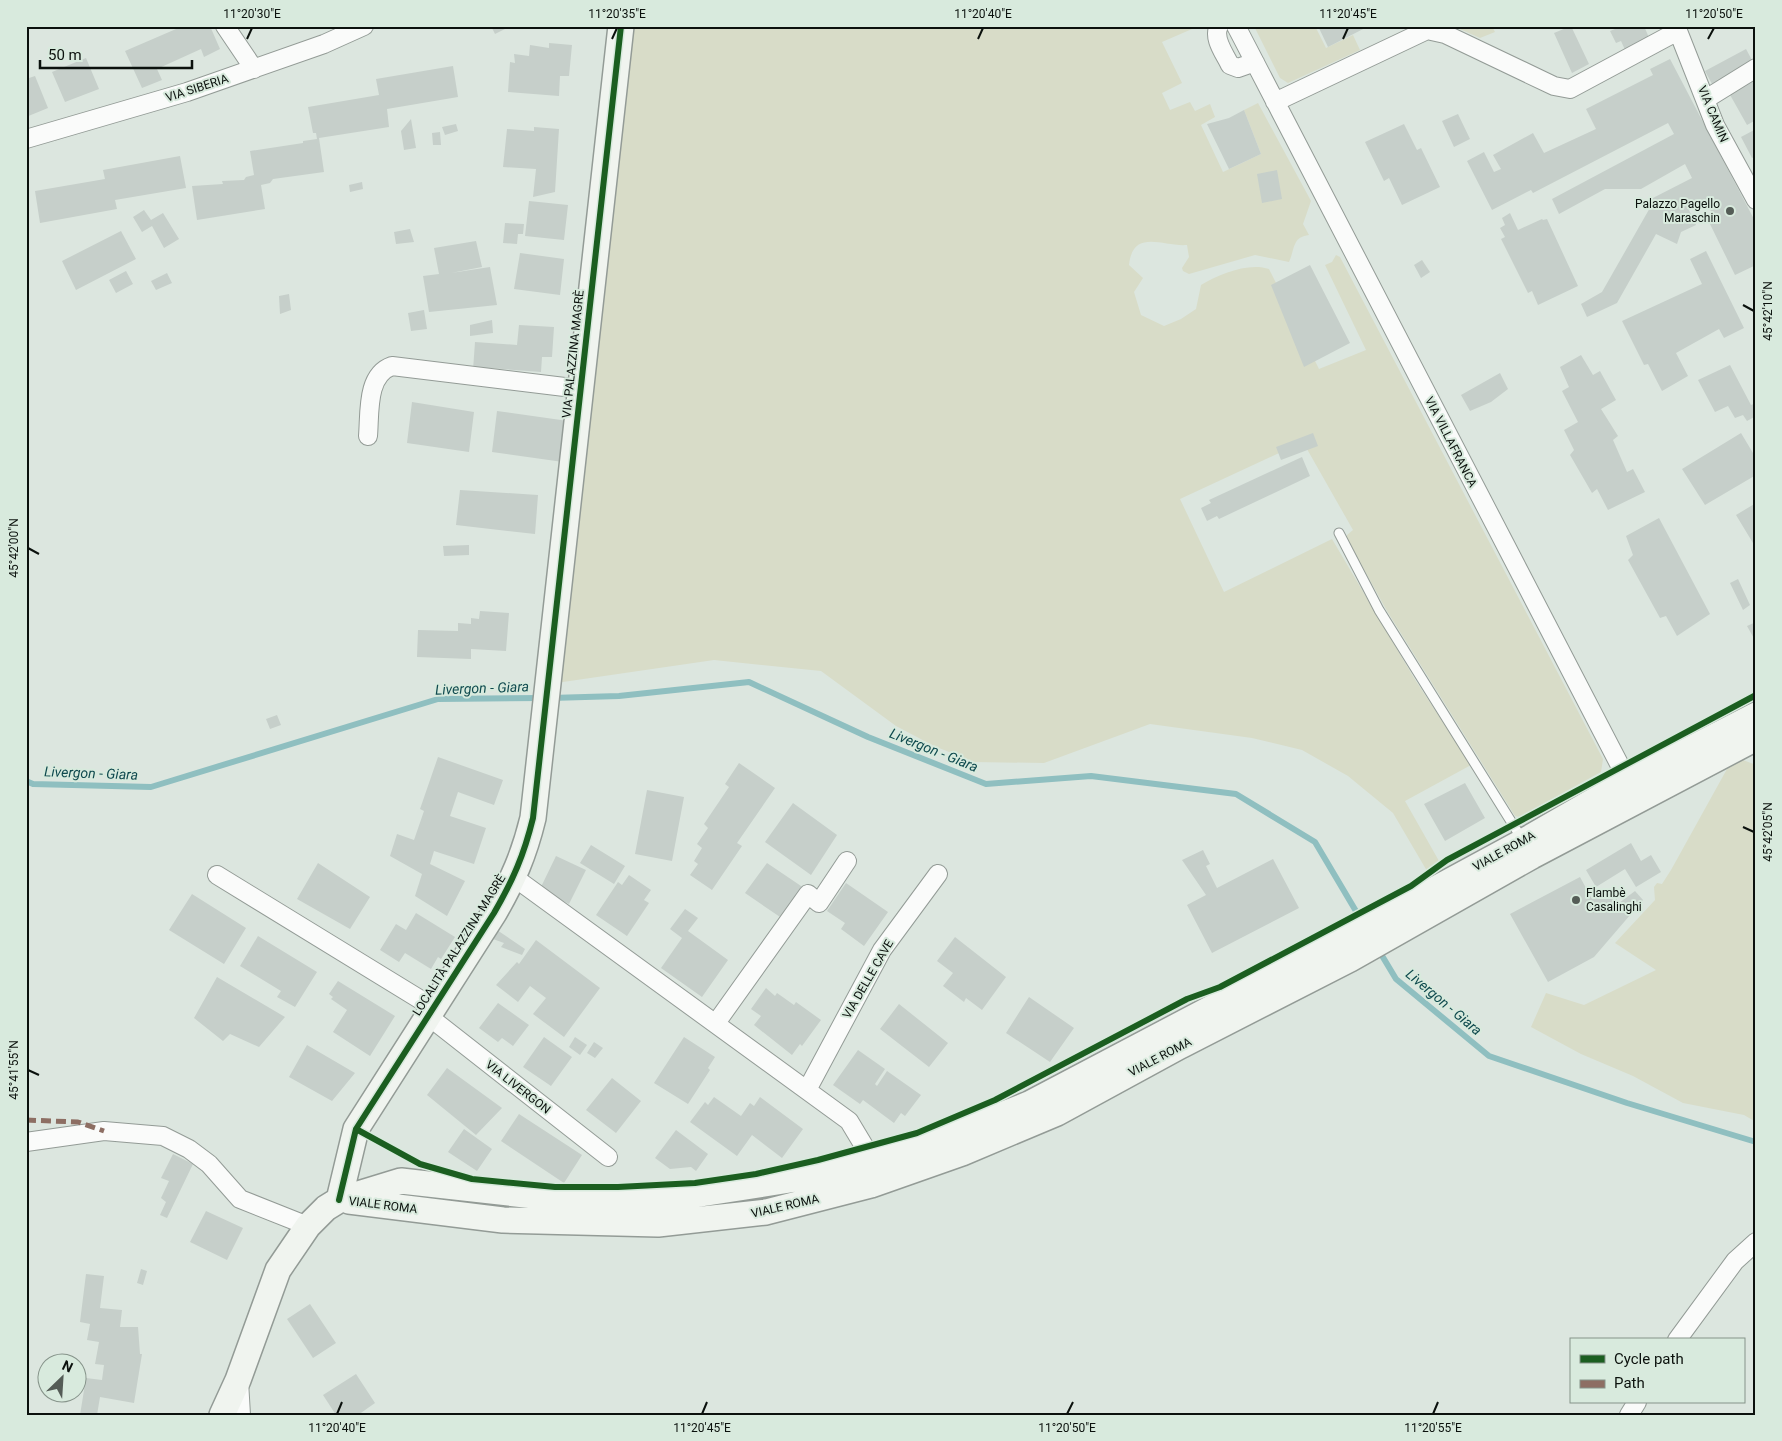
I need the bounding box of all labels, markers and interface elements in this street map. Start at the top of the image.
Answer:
text: 11°20'30"E [223,7,281,21]
text: 11°20'35"E [588,7,646,21]
text: 11°20'40"E [954,7,1012,21]
text: 11°20'45"E [1319,7,1377,21]
text: 11°20'50"E [1685,7,1743,21]
scale bar [40,38,192,70]
text: 50 m [48,46,82,64]
street label: VIA SIBERIA [164,71,230,105]
street label: VIA CAMIN [1695,84,1731,144]
place label: Palazzo Pagello Maraschin [1635,197,1720,225]
marker: Palazzo Pagello Maraschin [1724,205,1736,217]
text: 45°42'10"N [1761,281,1775,341]
street label: VIA PALAZZINA MAGRÈ [558,289,587,419]
street label: VIA VILLAFRANCA [1422,394,1480,490]
text: 45°42'00"N [7,518,21,578]
water label: Livergon - Giara [435,678,529,698]
water label: Livergon - Giara [887,725,981,775]
water label: Livergon - Giara [44,763,138,783]
text: 45°42'05"N [1761,802,1775,862]
street label: VIALE ROMA [1470,828,1538,874]
street label: LOCALITÀ PALAZZINA MAGRÈ [409,871,508,1018]
place label: Flambè Casalinghi [1586,886,1642,914]
marker: Flambè Casalinghi [1570,894,1582,906]
street label: VIA DELLE CAVE [840,937,896,1021]
water label: Livergon - Giara [1403,966,1485,1038]
street label: VIALE ROMA [1126,1035,1194,1079]
text: 45°41'55"N [7,1040,21,1100]
street label: VIA LIVERGON [483,1057,553,1117]
street label: VIALE ROMA [750,1191,820,1221]
street label: VIALE ROMA [348,1194,418,1216]
legend [1570,1338,1744,1404]
text: Cycle path [1614,1350,1684,1368]
north arrow [38,1354,88,1404]
text: N [60,1357,75,1376]
text: Path [1614,1374,1645,1392]
text: 11°20'40"E [308,1421,366,1435]
text: 11°20'45"E [673,1421,731,1435]
text: 11°20'50"E [1038,1421,1096,1435]
text: 11°20'55"E [1404,1421,1462,1435]

